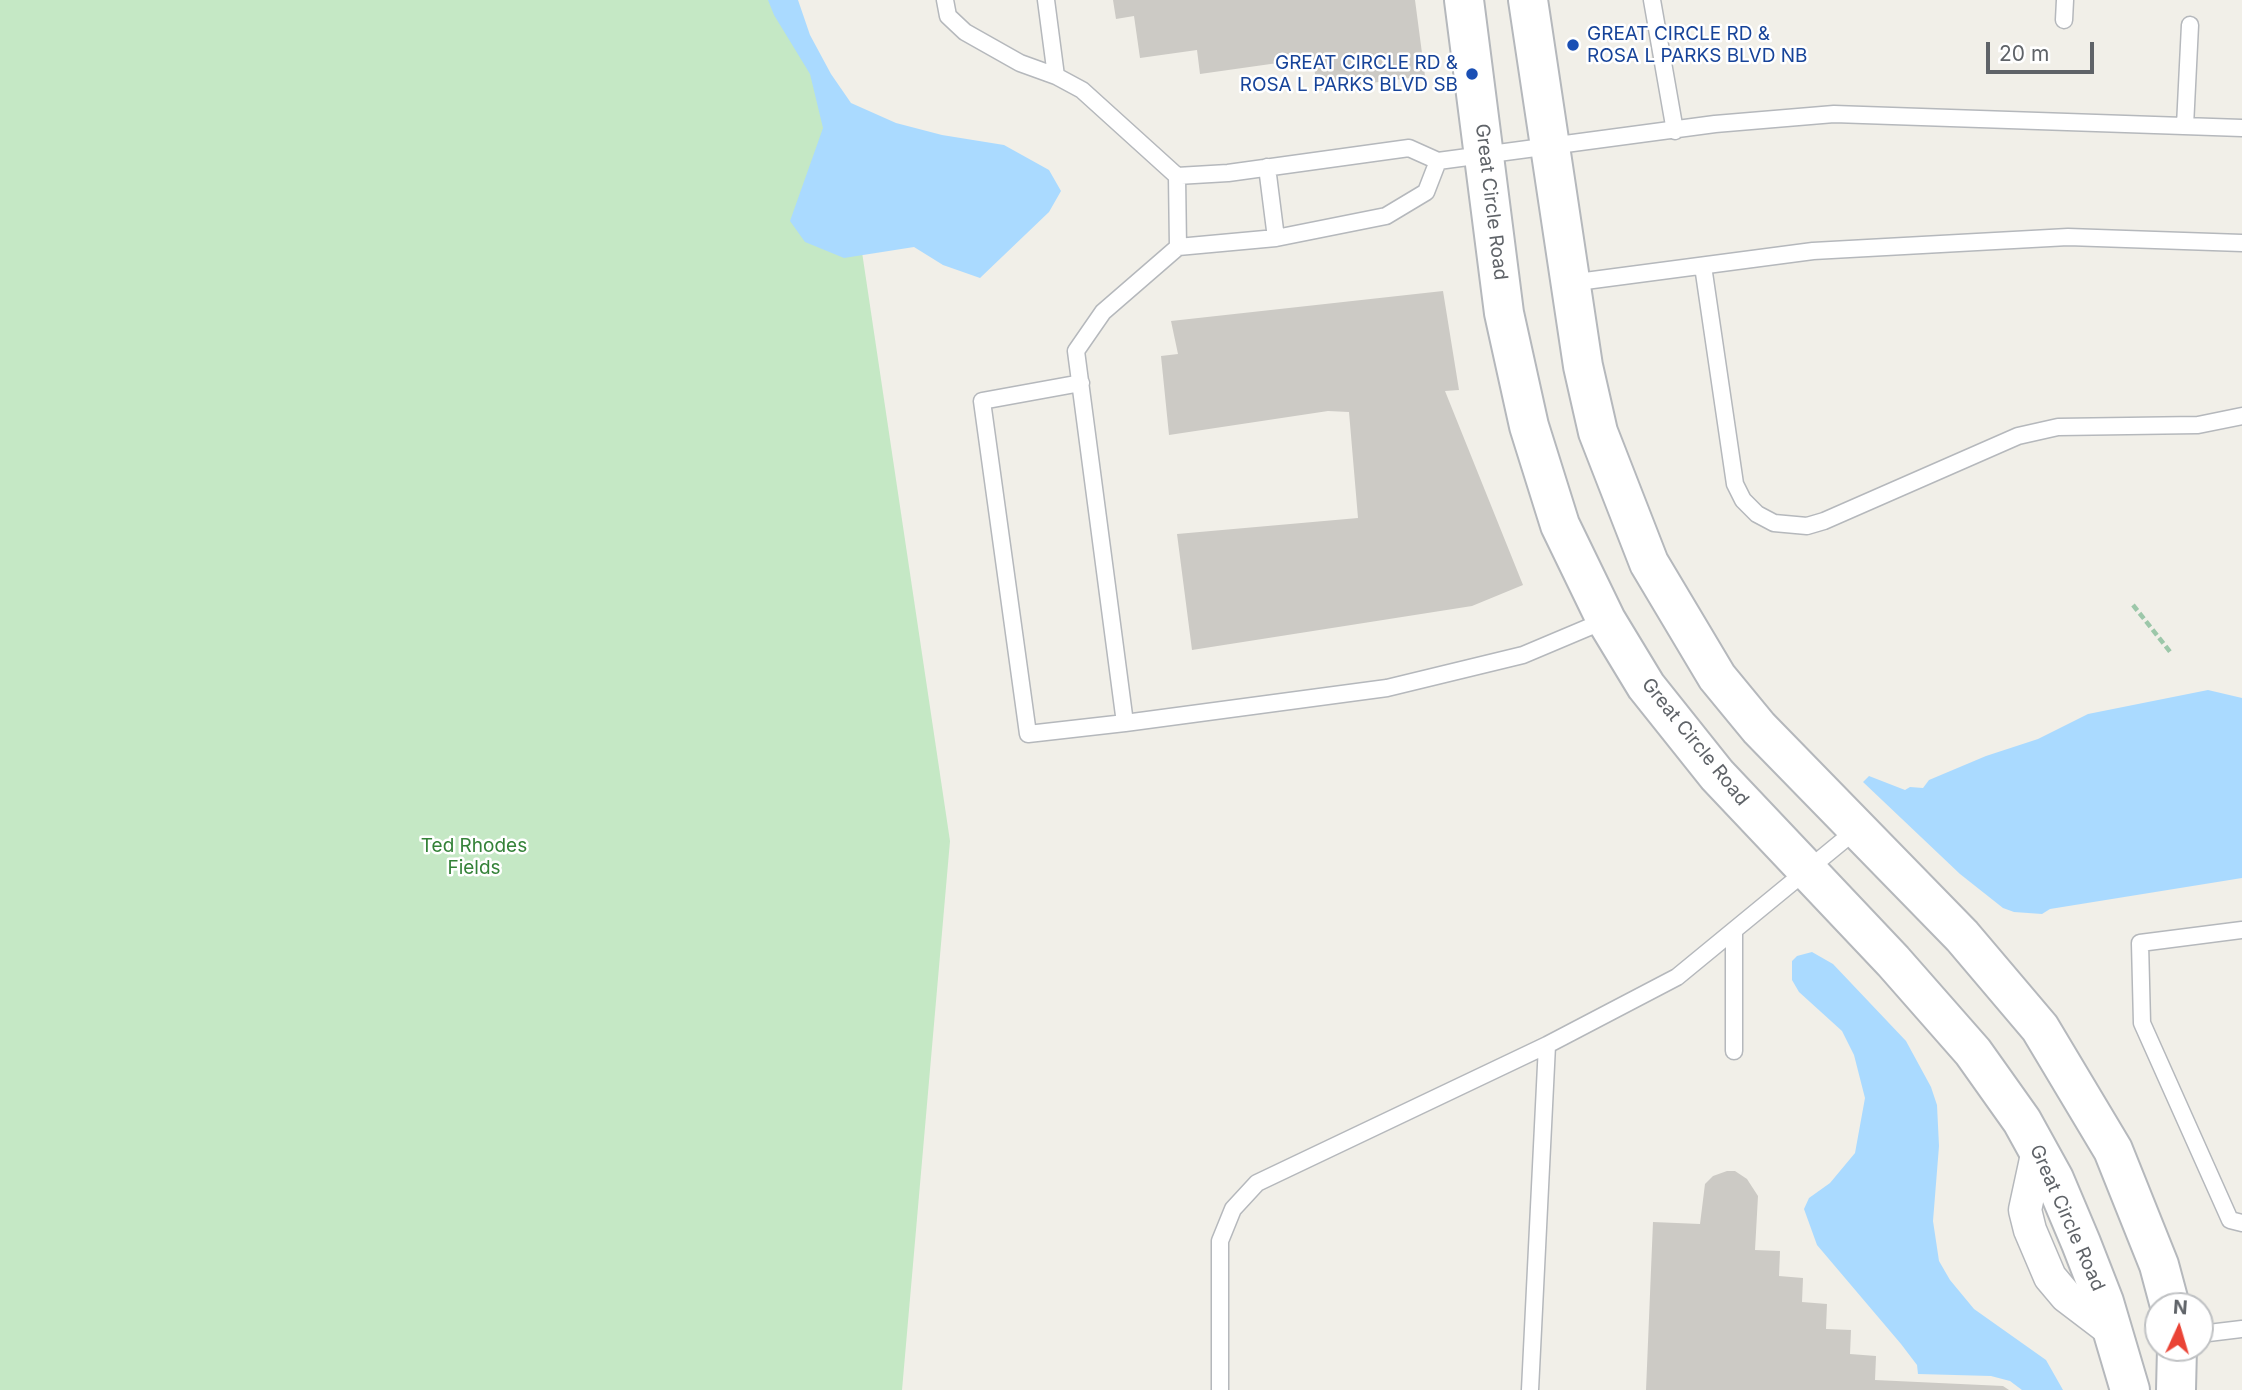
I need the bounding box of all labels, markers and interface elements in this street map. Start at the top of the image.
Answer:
place label: GREAT CIRCLE RD & ROSA L PARKS BLVD NB [1587,23,1807,67]
scale bar [1990,28,2098,72]
marker: GREAT CIRCLE RD & ROSA L PARKS BLVD NB [1565,37,1581,53]
text: 20 m [1999,41,2049,66]
place label: GREAT CIRCLE RD & ROSA L PARKS BLVD SB [1240,52,1458,96]
marker: GREAT CIRCLE RD & ROSA L PARKS BLVD SB [1464,66,1480,82]
street label: Great Circle Road [1470,122,1512,282]
street label: Great Circle Road [1637,674,1753,810]
park label: Ted Rhodes Fields [421,835,527,879]
street label: Great Circle Road [2025,1141,2109,1295]
north arrow [2144,1292,2214,1362]
text: N [2172,1296,2188,1320]

